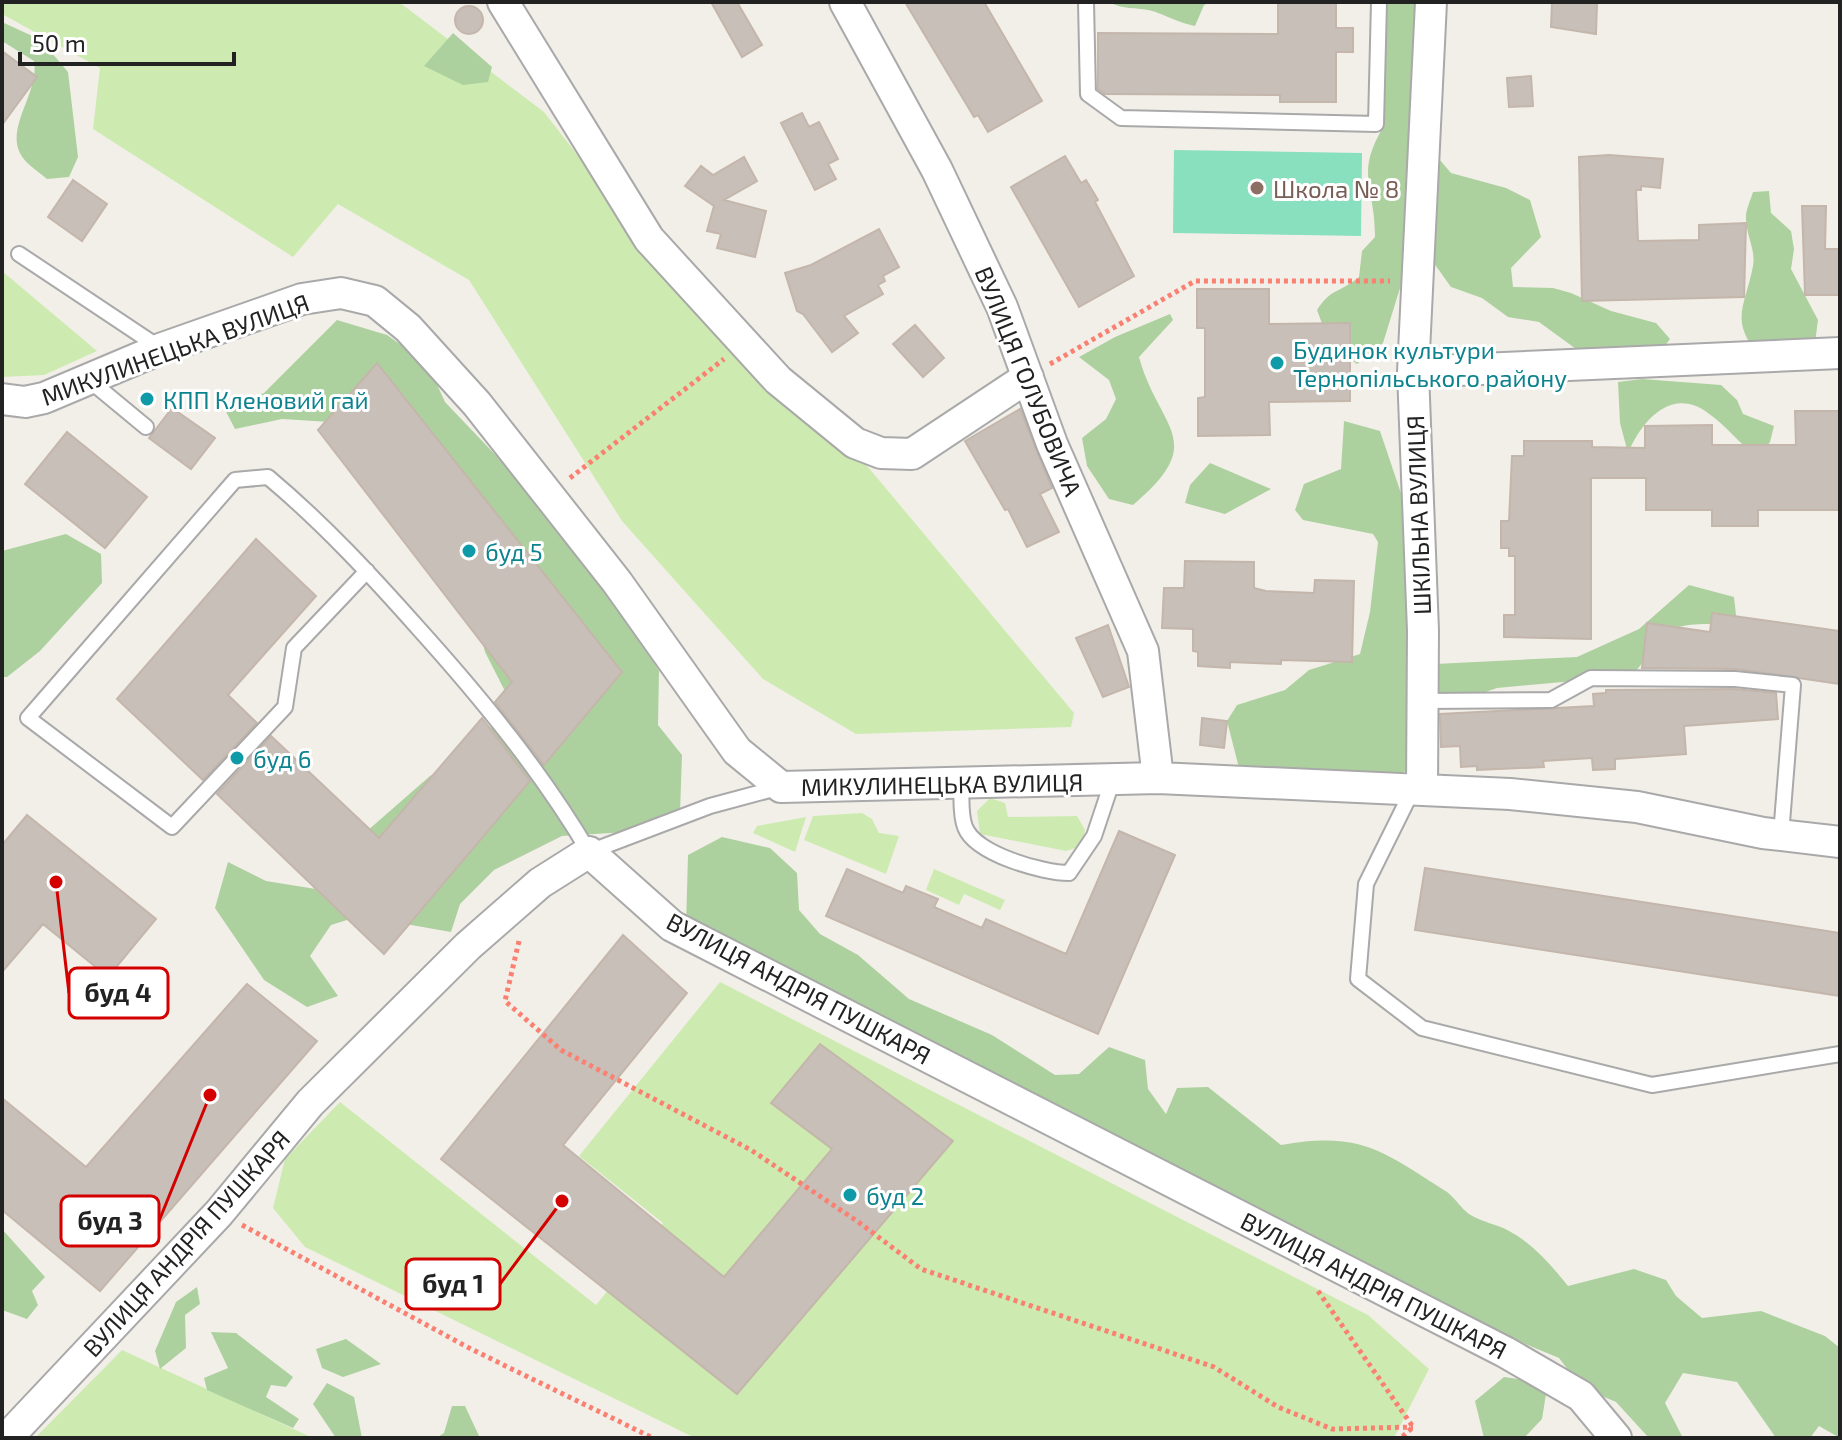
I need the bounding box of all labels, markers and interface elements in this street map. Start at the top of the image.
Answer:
scale bar [20,16,234,66]
text: 50 m [32,28,86,57]
place label: Школа № 8 [1273,174,1399,203]
marker: Школа № 8 [1248,179,1266,197]
street label: ВУЛИЦЯ ГОЛУБОВИЧА [970,262,1088,500]
street label: МИКУЛИНЕЦЬКА ВУЛИЦЯ [37,287,313,411]
place label: Будинок культури Тернопільського району [1293,335,1567,393]
marker: Будинок культури Тернопільського району [1268,354,1286,372]
place label: КПП Кленовий гай [163,385,369,414]
marker: КПП Кленовий гай [138,390,156,408]
street label: ШКІЛЬНА ВУЛИЦЯ [1400,415,1436,615]
place label: буд 5 [485,537,543,567]
marker: буд 5 [460,542,478,560]
place label: буд 6 [253,744,312,774]
marker: буд 6 [228,749,246,767]
street label: МИКУЛИНЕЦЬКА ВУЛИЦЯ [801,767,1083,801]
street label: ВУЛИЦЯ АНДРІЯ ПУШКАРЯ [662,906,936,1070]
callout: буд 4 [69,968,168,1018]
text: буд 4 [84,976,152,1007]
street label: ВУЛИЦЯ АНДРІЯ ПУШКАРЯ [77,1124,295,1362]
place label: буд 2 [866,1181,924,1211]
marker: буд 2 [841,1186,859,1204]
callout: буд 3 [61,1196,159,1246]
text: буд 3 [77,1204,143,1235]
street label: ВУЛИЦЯ АНДРІЯ ПУШКАРЯ [1236,1205,1512,1365]
callout: буд 1 [406,1259,500,1309]
text: буд 1 [422,1267,484,1298]

